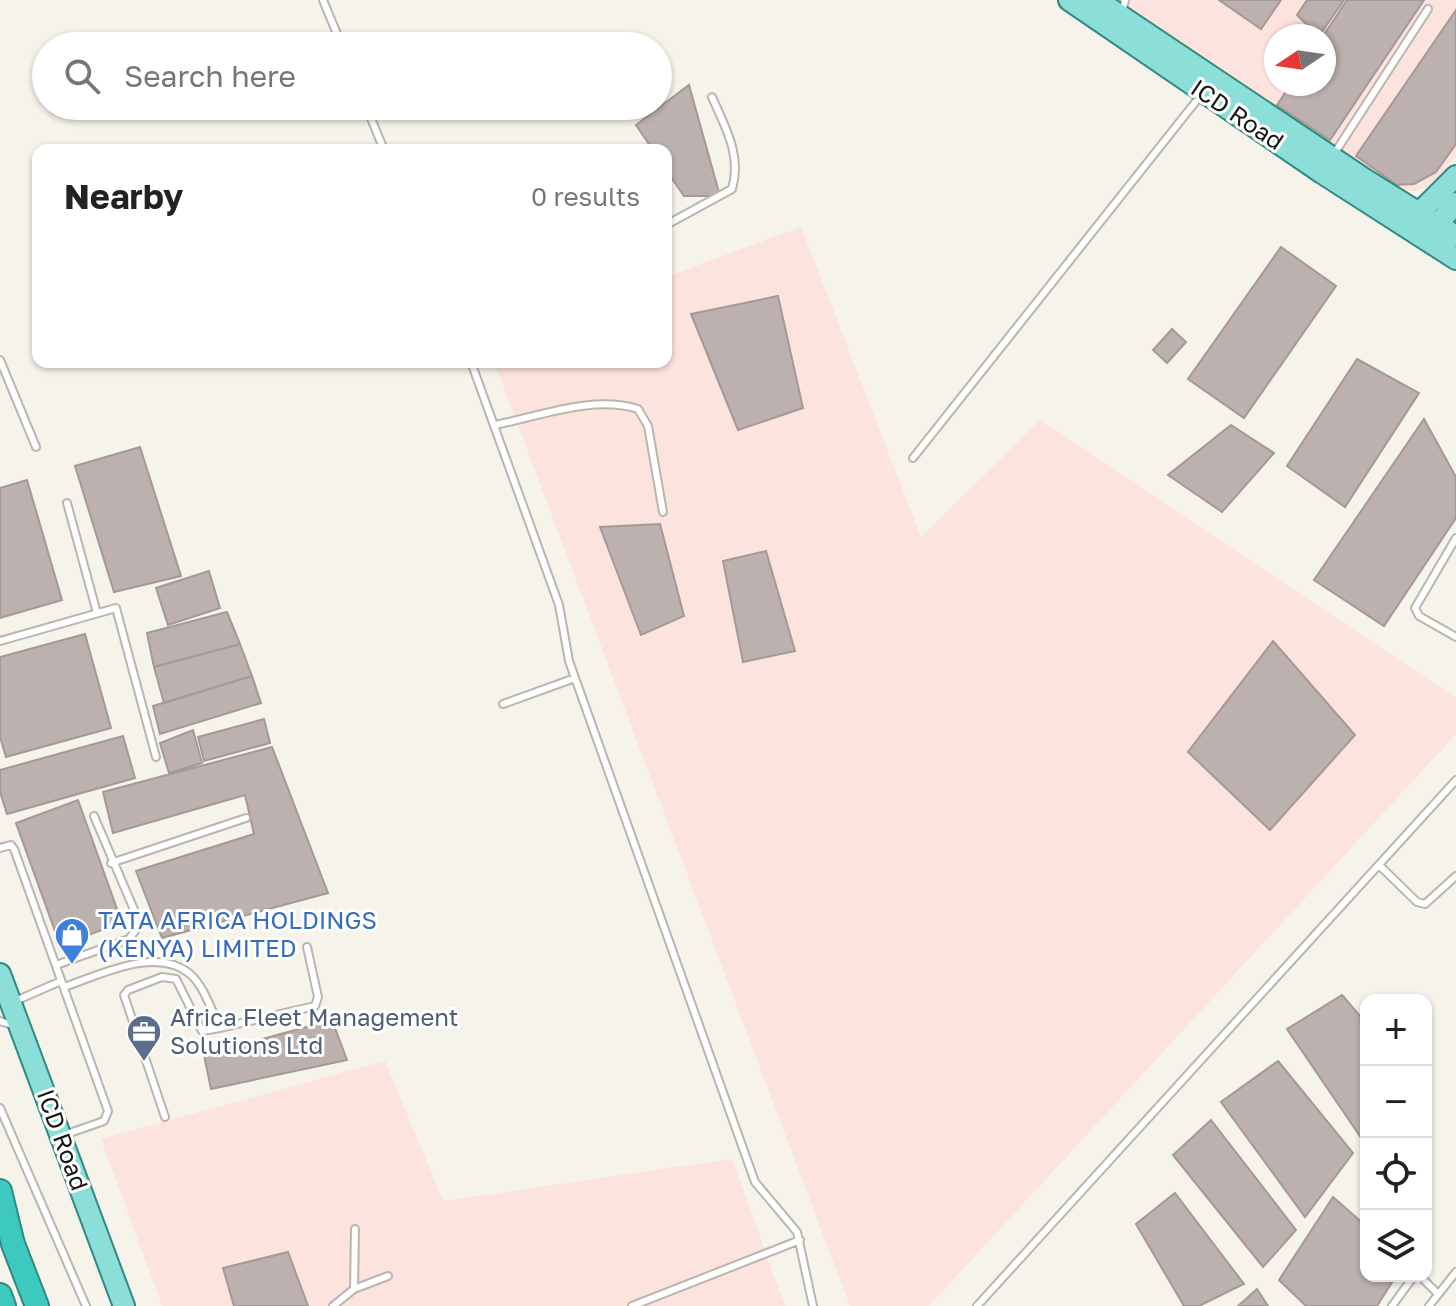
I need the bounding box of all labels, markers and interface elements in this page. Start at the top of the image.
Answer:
north arrow [1264,24,1336,96]
search box [32,32,672,120]
icon: search [60,54,104,98]
text: Search here [124,58,296,94]
street label: ICD Road [1186,72,1290,155]
text: Nearby [64,176,184,216]
text: 0 results [531,181,640,212]
place label: TATA AFRICA HOLDINGS (KENYA) LIMITED [98,905,377,962]
shop icon: TATA AFRICA HOLDINGS (KENYA) LIMITED [53,916,91,966]
map controls [1360,994,1432,1282]
button: + [1360,994,1432,1066]
place label: Africa Fleet Management Solutions Ltd [170,1002,458,1059]
office icon: Africa Fleet Management Solutions Ltd [125,1013,163,1063]
button: − [1360,1066,1432,1138]
street label: ICD Road [32,1085,95,1194]
button: locate [1360,1138,1432,1210]
button: layers [1360,1210,1432,1282]

